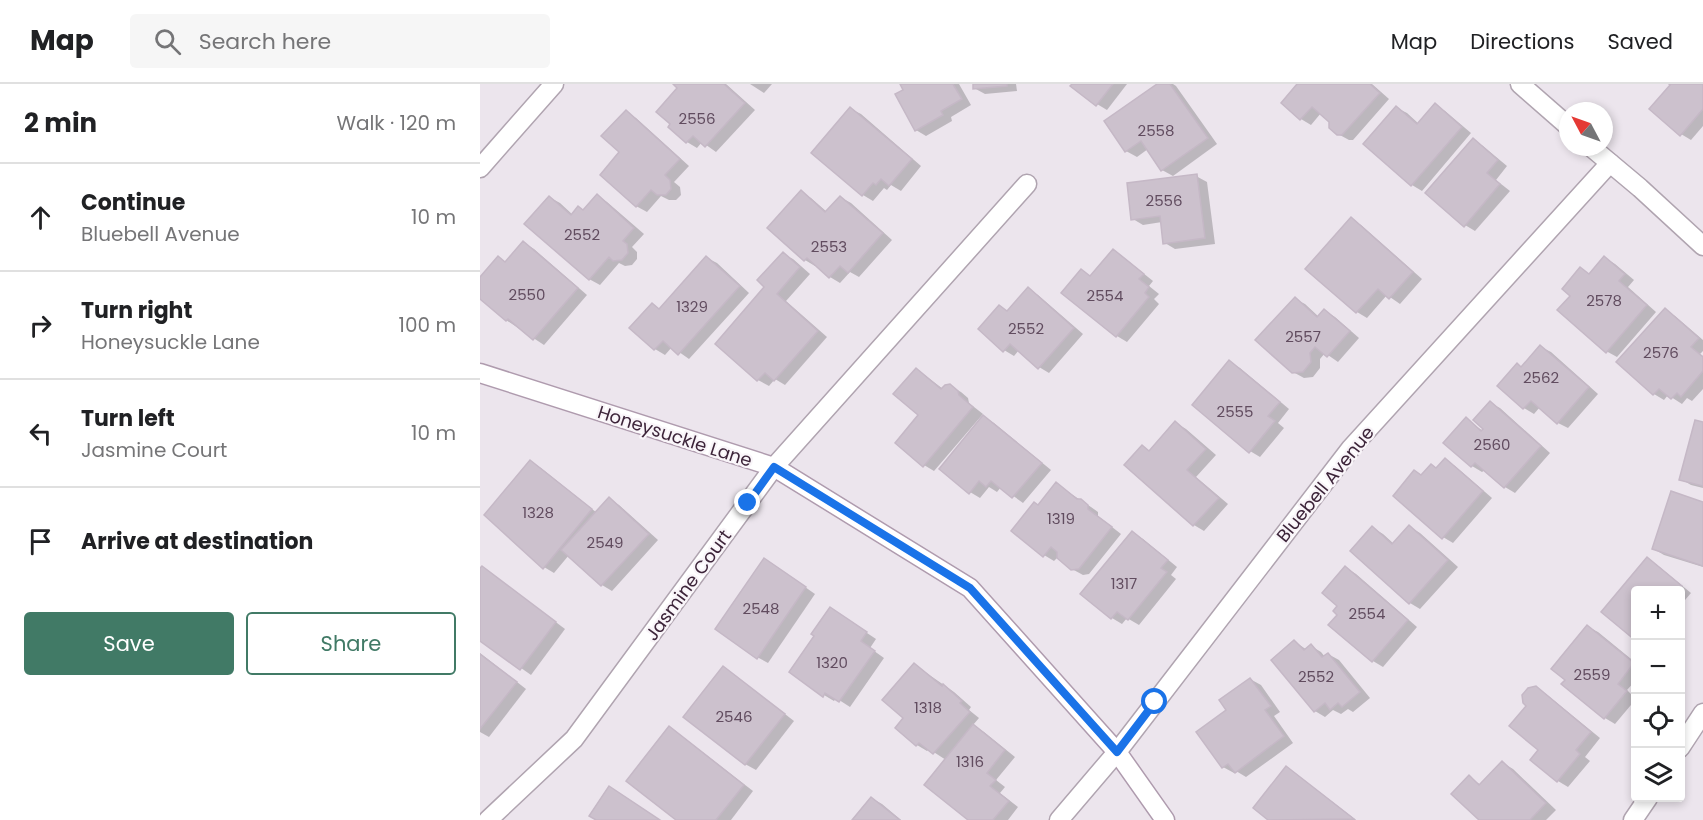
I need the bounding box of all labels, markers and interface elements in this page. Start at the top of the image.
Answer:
search box [130,14,550,68]
text: Map [30,21,94,60]
icon: search [151,25,184,58]
text: Search here [199,26,331,57]
text: Map [1391,27,1437,56]
text: Directions [1470,27,1574,56]
text: Saved [1607,27,1673,56]
north arrow [1559,102,1613,156]
text: 2 min [24,105,97,141]
house number: 2556 [679,108,716,129]
text: Walk · 120 m [336,109,456,137]
house number: 2558 [1138,120,1174,141]
text: Continue [81,187,185,218]
house number: 2556 [1146,190,1183,211]
icon: ahead [24,201,57,234]
text: 10 m [411,203,456,231]
text: Bluebell Avenue [81,220,240,248]
house number: 2552 [564,224,600,245]
house number: 2553 [811,236,847,257]
house number: 2550 [509,284,545,305]
house number: 2554 [1087,285,1123,306]
house number: 2578 [1586,290,1622,311]
text: Turn right [81,295,192,326]
house number: 1329 [676,296,708,317]
icon: right [24,309,57,342]
text: 100 m [399,311,456,339]
house number: 2552 [1008,318,1044,339]
house number: 2557 [1285,326,1321,347]
text: Honeysuckle Lane [81,328,260,356]
house number: 2576 [1643,342,1679,363]
house number: 2562 [1523,367,1559,388]
street label: Honeysuckle Lane [595,399,755,473]
house number: 2555 [1217,401,1253,422]
text: Turn left [81,403,175,434]
icon: left [24,417,57,450]
text: 10 m [411,419,456,447]
street label: Bluebell Avenue [1270,421,1380,547]
house number: 2560 [1474,434,1511,455]
text: Jasmine Court [81,436,227,464]
route end [734,489,760,515]
house number: 1328 [522,502,554,523]
house number: 1319 [1047,508,1075,529]
street label: Jasmine Court [639,524,737,646]
icon: arrive [24,525,57,558]
text: Arrive at destination [81,526,313,557]
house number: 2549 [587,532,623,553]
house number: 1317 [1111,573,1137,594]
map controls [1631,586,1685,802]
button: + [1631,586,1685,640]
house number: 2548 [743,598,779,619]
house number: 2554 [1349,603,1385,624]
button: Save [24,612,234,675]
button: Share [246,612,456,675]
button: − [1631,640,1685,694]
house number: 1320 [816,652,848,673]
house number: 2559 [1574,664,1610,685]
house number: 2552 [1298,666,1334,687]
route start [1141,688,1167,714]
button: locate [1631,694,1685,748]
house number: 1318 [914,697,942,718]
house number: 2546 [715,706,753,727]
button: layers [1631,748,1685,802]
house number: 1316 [956,751,984,772]

